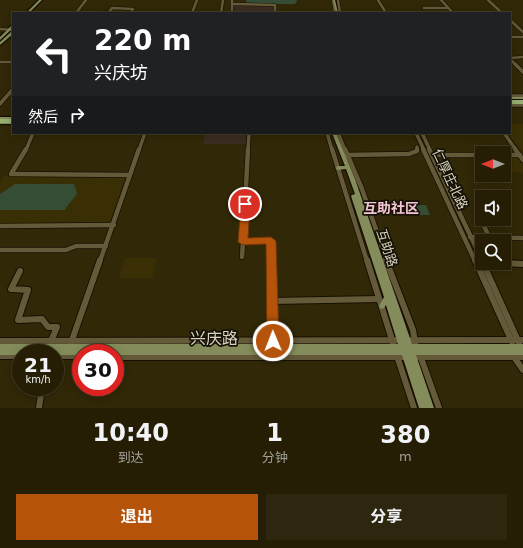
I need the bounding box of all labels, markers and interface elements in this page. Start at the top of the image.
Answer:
text: 220 m [94,24,191,57]
icon: left [28,28,80,80]
text: 兴庆坊 [94,62,148,83]
icon: right [66,104,88,126]
text: 然后 [28,108,58,126]
street label: 仁厚庄北路 [429,146,471,212]
north arrow [475,146,511,182]
map controls [475,146,511,270]
pin [228,187,262,221]
button: sound [475,190,511,226]
icon: arrive [234,193,256,215]
district label: 互助社区 [363,200,419,216]
street label: 互助路 [374,227,400,269]
button: search [475,234,511,270]
position arrow [252,320,294,362]
street label: 兴庆路 [190,329,238,348]
speed limit sign: 30 [72,344,124,396]
text: 21 [24,353,52,377]
text: km/h [25,374,51,385]
text: 10:40 [93,419,169,447]
text: 1 [266,419,283,447]
text: 380 [380,421,430,449]
text: m [399,449,412,464]
text: 到达 [118,450,144,465]
text: 分钟 [262,450,288,465]
button: 退出 [16,494,258,540]
button: 分享 [266,494,507,540]

